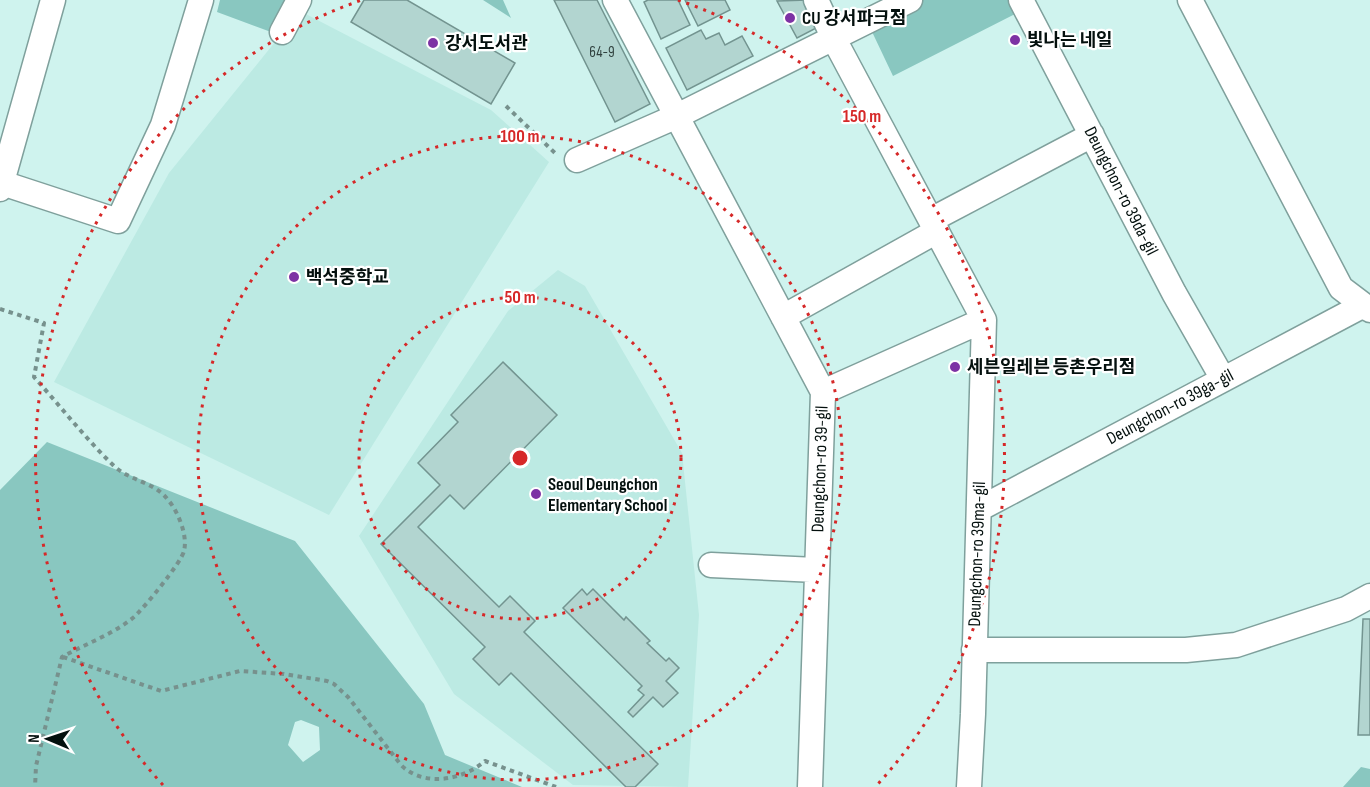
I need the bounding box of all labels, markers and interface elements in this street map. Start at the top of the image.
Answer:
place label: CU 강서파크점 [802,8,906,29]
marker: CU 강서파크점 [783,11,797,25]
place label: 빛나는 네일 [1027,30,1113,51]
place label: 강서도서관 [445,33,528,54]
marker: 빛나는 네일 [1008,33,1022,47]
marker: 강서도서관 [426,36,440,50]
house number: 64-9 [589,43,615,62]
text: 150 m [843,106,881,127]
street label: Deungchon-ro 39da-gil [1080,123,1162,259]
text: 100 m [501,126,540,147]
place label: 백석중학교 [306,267,389,288]
marker: 백석중학교 [287,270,301,284]
text: 50 m [504,287,536,308]
place label: 세븐일레븐 등촌우리점 [967,357,1135,378]
marker: 세븐일레븐 등촌우리점 [948,360,962,374]
street label: Deungchon-ro 39ga-gil [1103,365,1237,449]
street label: Deungchon-ro 39-gil [807,405,833,533]
centre of rings [510,448,530,468]
place label: Seoul Deungchon Elementary School [548,474,667,516]
street label: Deungchon-ro 39ma-gil [964,481,990,627]
marker: Seoul Deungchon Elementary School [529,487,543,501]
north arrow [18,709,78,769]
text: N [25,734,44,743]

